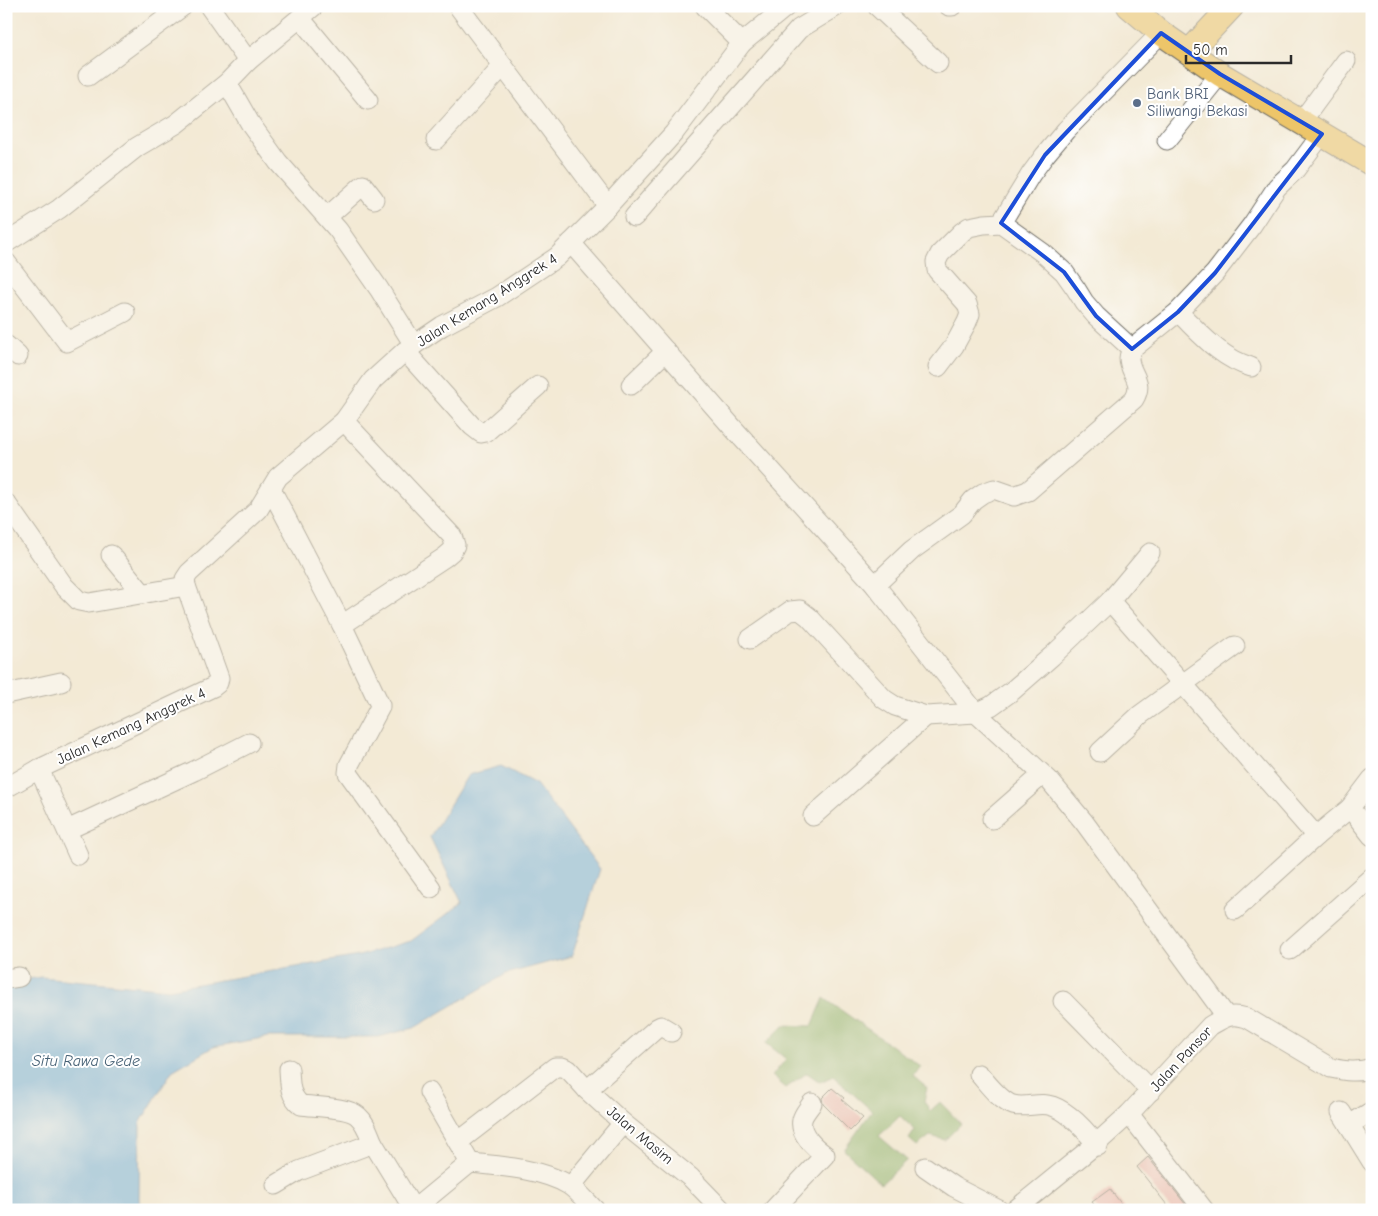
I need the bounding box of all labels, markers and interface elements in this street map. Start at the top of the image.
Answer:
scale bar [1186,32,1290,64]
text: 50 m [1193,41,1228,59]
place label: Bank BRI Siliwangi Bekasi [1147,85,1248,120]
marker: Bank BRI Siliwangi Bekasi [1131,97,1143,109]
street label: Jalan Kemang Anggrek 4 [414,249,560,351]
street label: Jalan Kemang Anggrek 4 [54,684,208,768]
street label: Jalan Pansor [1146,1023,1216,1095]
water label: Situ Rawa Gede [32,1052,140,1070]
street label: Jalan Masim [603,1102,677,1168]

